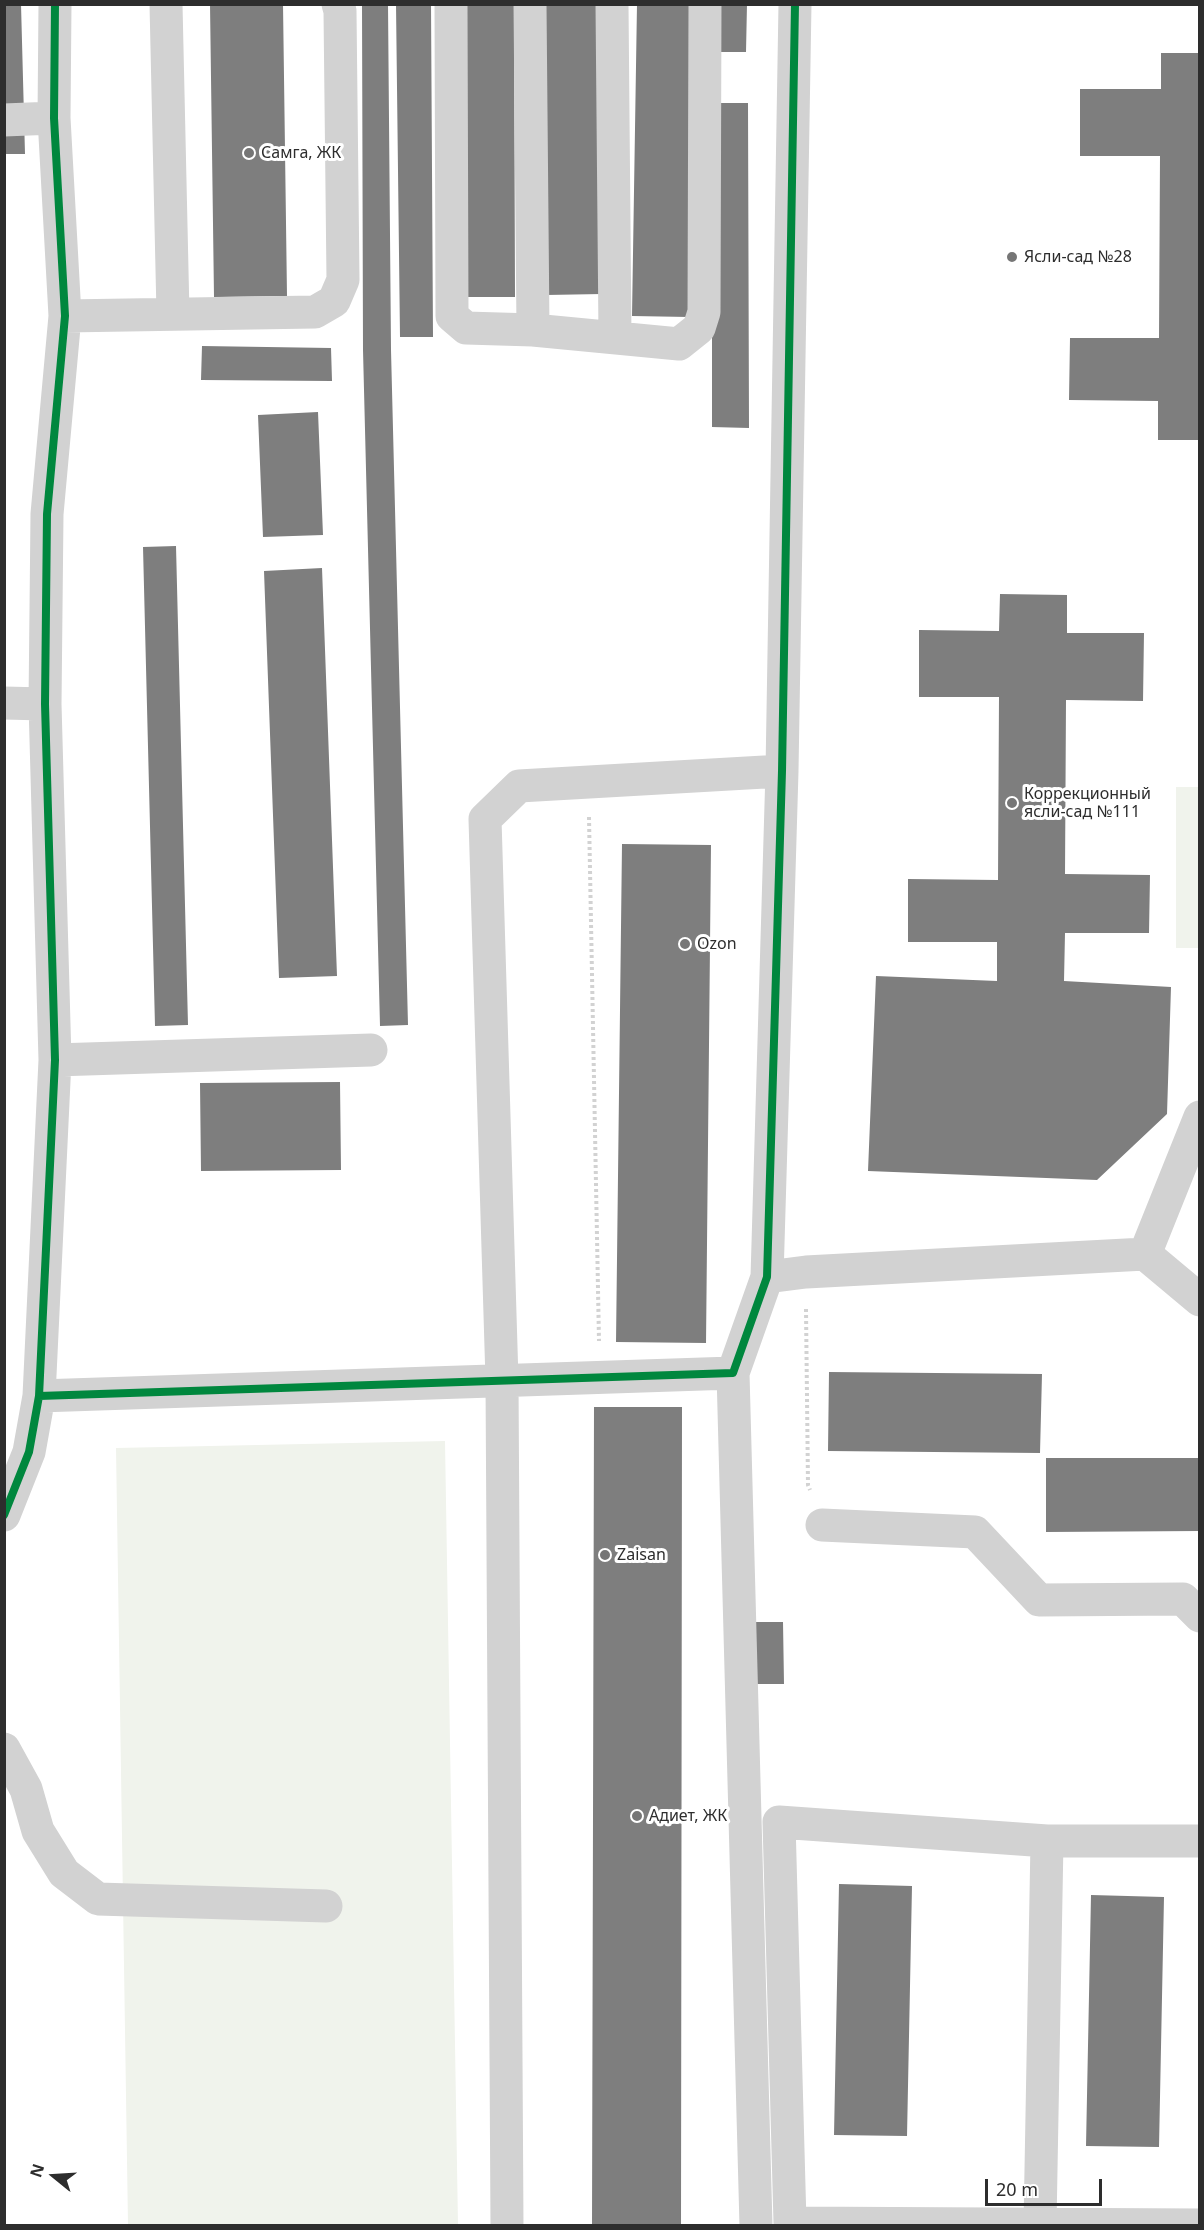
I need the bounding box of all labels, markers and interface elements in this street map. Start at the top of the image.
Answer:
place label: Самга, ЖК [261,143,341,163]
marker: Самга, ЖК [242,146,256,160]
place label: Ясли-сад №28 [1024,247,1132,267]
marker: Ясли-сад №28 [1005,250,1019,264]
place label: Коррекционный ясли-сад №111 [1024,784,1151,822]
marker: Коррекционный ясли-сад №111 [1005,796,1019,810]
place label: Ozon [697,934,737,954]
marker: Ozon [678,937,692,951]
place label: Zaisan [617,1545,666,1565]
marker: Zaisan [598,1548,612,1562]
place label: Адиет, ЖК [649,1806,727,1826]
marker: Адиет, ЖК [630,1809,644,1823]
north arrow [24,2146,84,2206]
text: N [24,2161,49,2180]
scale bar [988,2167,1105,2205]
text: 20 m [996,2177,1038,2201]

